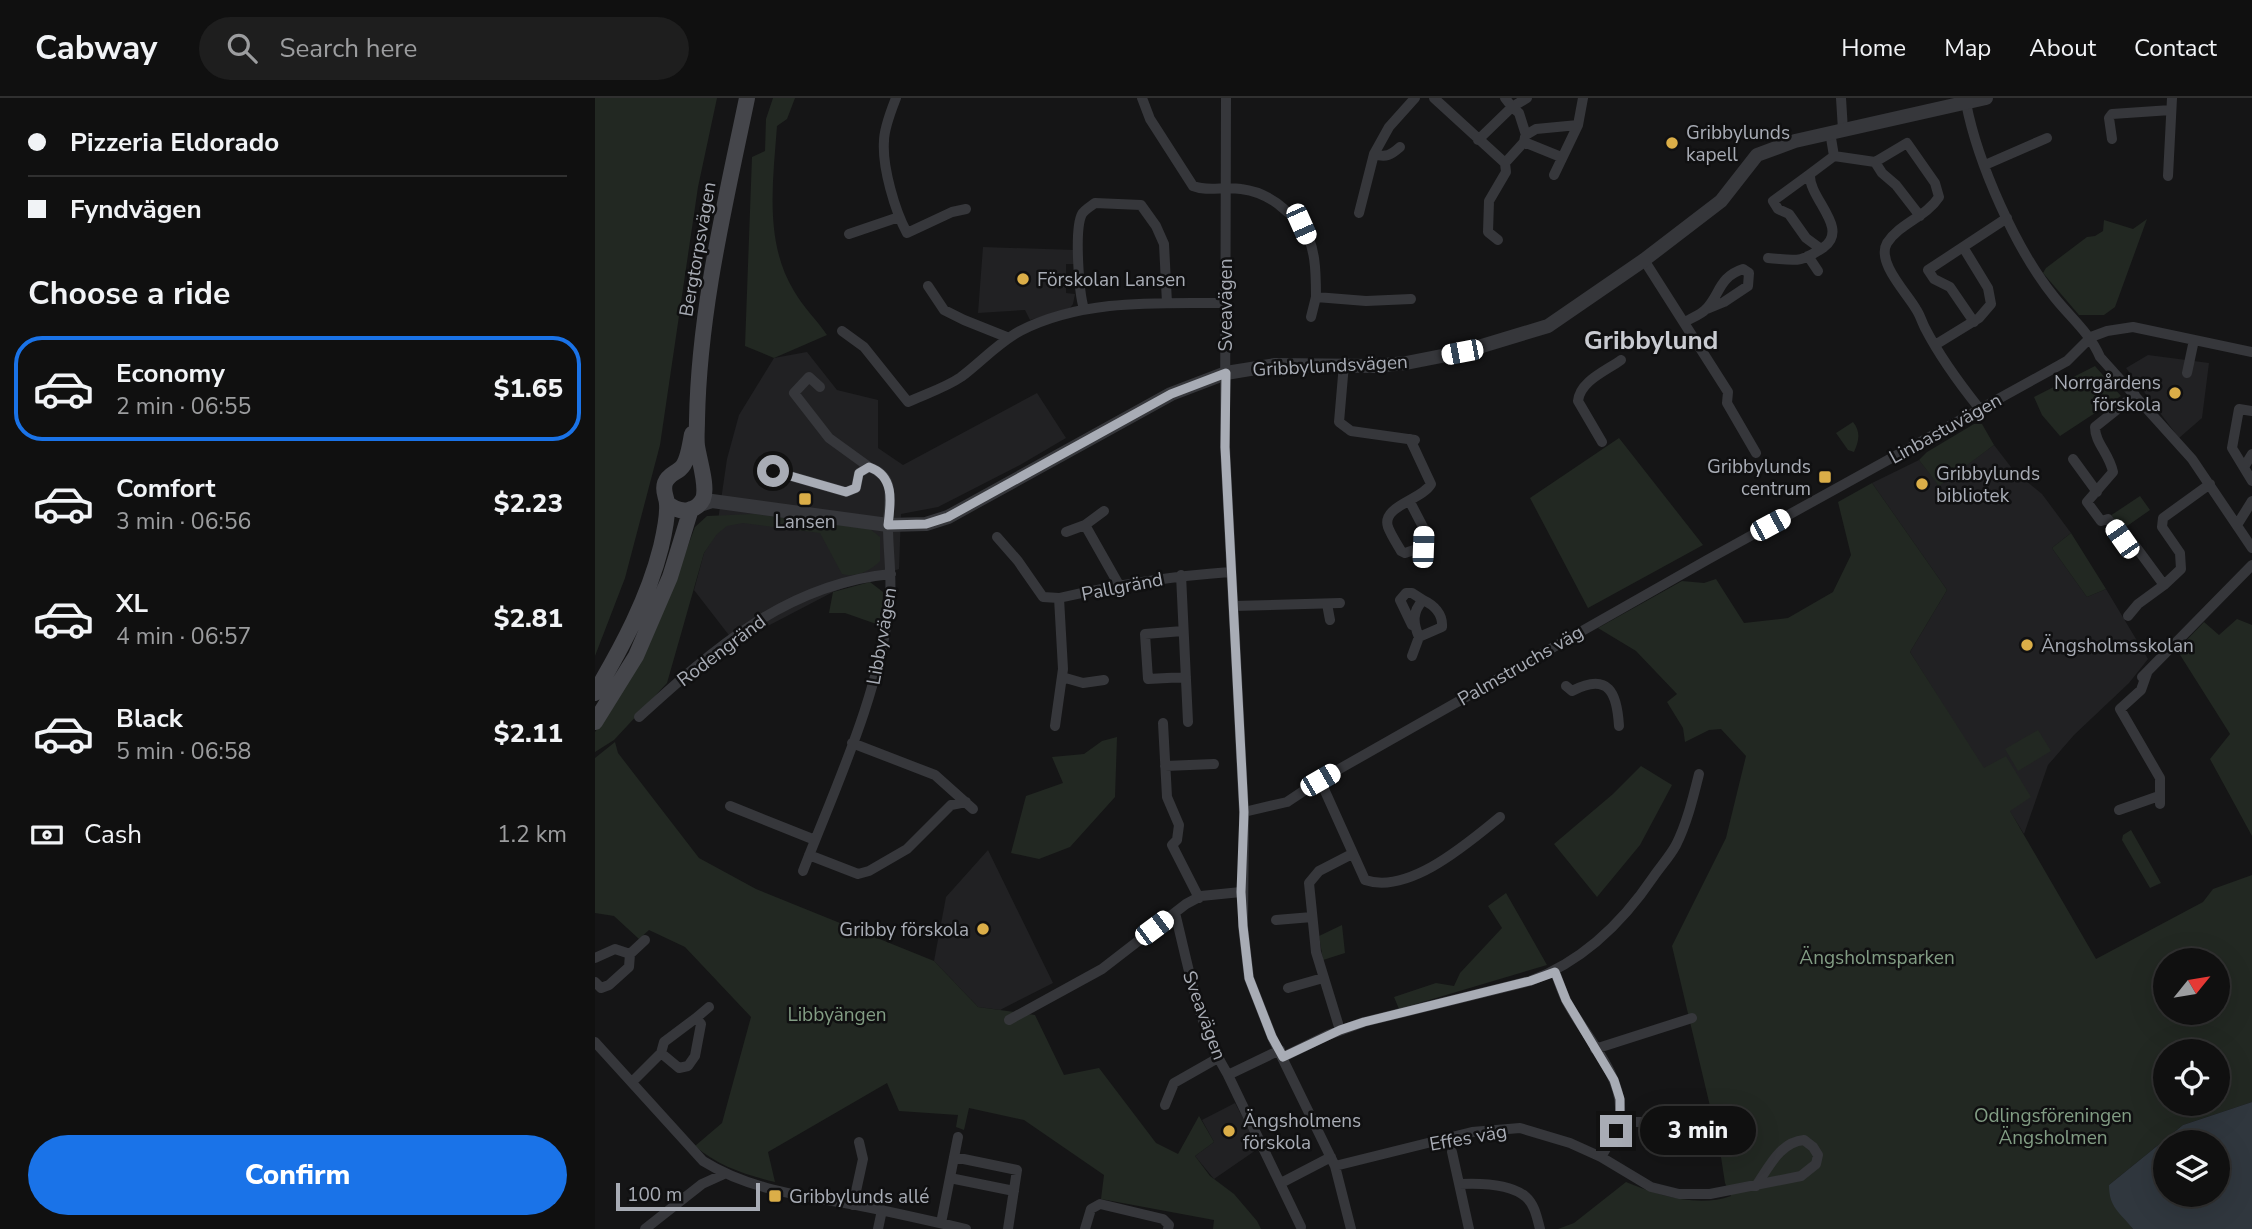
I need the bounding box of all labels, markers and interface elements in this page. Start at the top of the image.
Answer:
search box [199,17,689,80]
text: Cabway [35,26,157,71]
icon: search [223,29,261,67]
text: Search here [279,31,417,66]
text: Home [1841,32,1906,64]
text: Map [1944,32,1991,64]
text: About [2029,32,2096,64]
text: Contact [2134,32,2217,64]
place label: Gribbylunds kapell [1686,120,1790,168]
text: Pizzeria Eldorado [70,125,279,160]
marker: Gribbylunds kapell [1664,135,1680,151]
street label: Bergtorpsvägen [673,180,723,319]
text: Fyndvägen [70,192,202,227]
car [1283,201,1320,247]
street label: Sveavägen [1213,259,1239,352]
place label: Förskolan Lansen [1037,267,1186,293]
marker: Förskolan Lansen [1015,271,1031,287]
text: Choose a ride [28,272,230,315]
district label: Gribbylund [1584,323,1718,358]
car [1440,338,1485,366]
street label: Gribbylundsvägen [1252,349,1408,383]
text: Economy [116,356,225,391]
icon: car [32,357,95,420]
place label: Norrgårdens förskola [2054,370,2161,418]
text: $1.65 [494,371,563,406]
marker: Norrgårdens förskola [2167,385,2183,401]
street label: Linbastuvägen [1885,387,2006,470]
text: 2 min · 06:55 [116,391,251,422]
place label: Gribbylunds centrum [1707,454,1811,502]
route start [757,455,789,487]
place label: Gribbylunds bibliotek [1936,461,2040,509]
marker: Gribbylunds centrum [1817,469,1833,485]
text: Comfort [116,471,216,506]
icon: car [32,472,95,535]
marker: Gribbylunds bibliotek [1914,476,1930,492]
text: $2.23 [494,486,563,521]
marker: Lansen [797,491,813,507]
text: 3 min · 06:56 [116,506,251,537]
car [1747,506,1794,544]
place label: Lansen [774,509,836,535]
car [2102,516,2143,562]
car [1412,526,1435,568]
street label: Pallgränd [1079,566,1165,608]
street label: Libbyvägen [861,585,903,687]
text: XL [116,586,148,621]
icon: car [32,587,95,650]
text: $2.81 [494,601,563,636]
street label: Rodengränd [672,609,771,693]
street label: Palmstruchs väg [1453,619,1588,712]
text: 4 min · 06:57 [116,621,251,652]
place label: Ängsholmsskolan [2041,633,2194,659]
marker: Ängsholmsskolan [2019,637,2035,653]
text: Black [116,701,183,736]
icon: car [32,702,95,765]
text: $2.11 [494,716,563,751]
text: 5 min · 06:58 [116,736,251,767]
car [1297,760,1344,800]
icon: cash [28,816,66,854]
text: Cash [84,817,142,852]
text: 1.2 km [497,819,567,850]
car [1131,907,1178,949]
place label: Gribby förskola [839,917,969,943]
marker: Gribby förskola [975,921,991,937]
park label: Ängsholmsparken [1799,945,1955,971]
north arrow [2153,948,2229,1026]
map controls [2153,948,2230,1207]
street label: Sveavägen [1176,967,1232,1063]
park label: Libbyängen [787,1002,887,1028]
button: locate [2153,1039,2230,1116]
park label: Odlingsföreningen Ängsholmen [1974,1103,2132,1151]
callout: 3 min [1641,1107,1756,1156]
place label: Ängsholmens förskola [1243,1108,1361,1156]
route end [1600,1115,1632,1147]
text: 3 min [1668,1115,1728,1146]
street label: Effes väg [1428,1118,1509,1158]
marker: Ängsholmens förskola [1221,1123,1237,1139]
button: layers [2153,1130,2230,1207]
button: Confirm [28,1135,567,1215]
scale bar [616,1180,759,1212]
text: 100 m [627,1182,682,1208]
place label: Gribbylunds allé [789,1184,929,1210]
marker: Gribbylunds allé [767,1188,783,1204]

